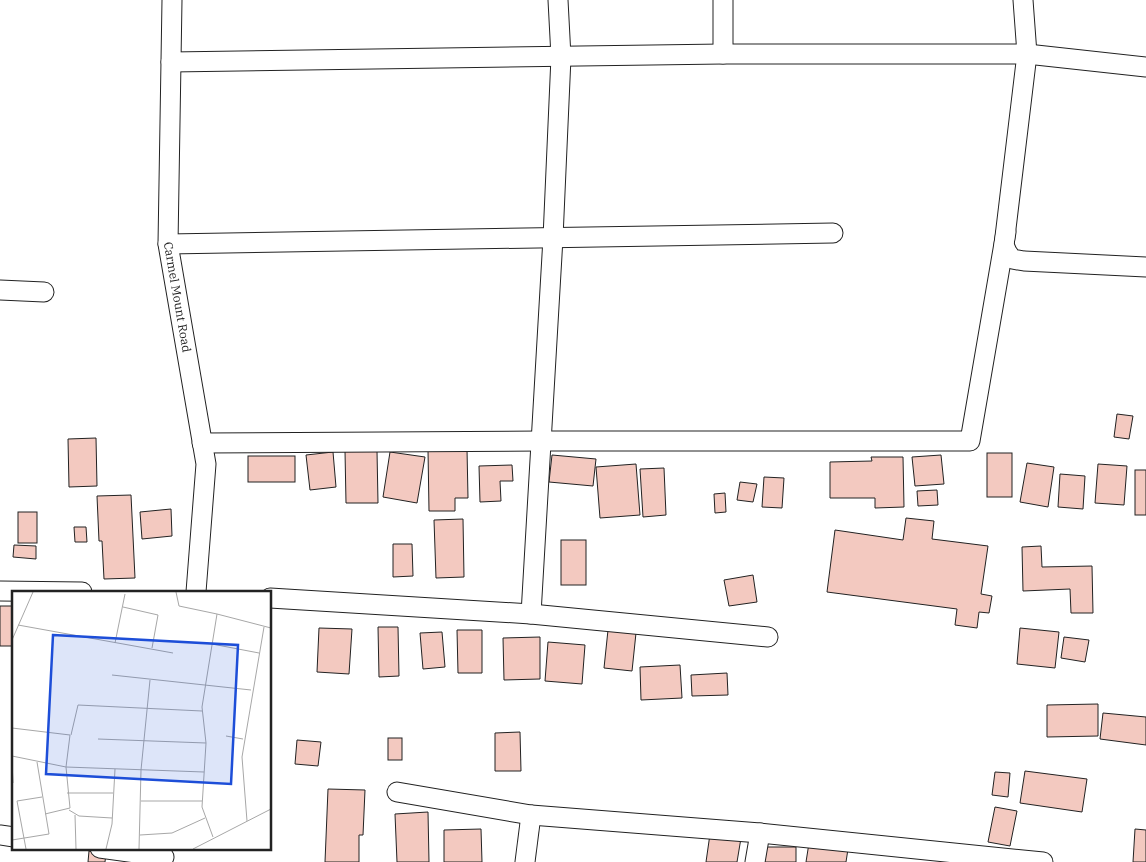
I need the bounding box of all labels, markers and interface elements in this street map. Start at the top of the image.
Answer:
street label: Carmel Mount Road [161,241,195,354]
inset map [12,591,271,850]

